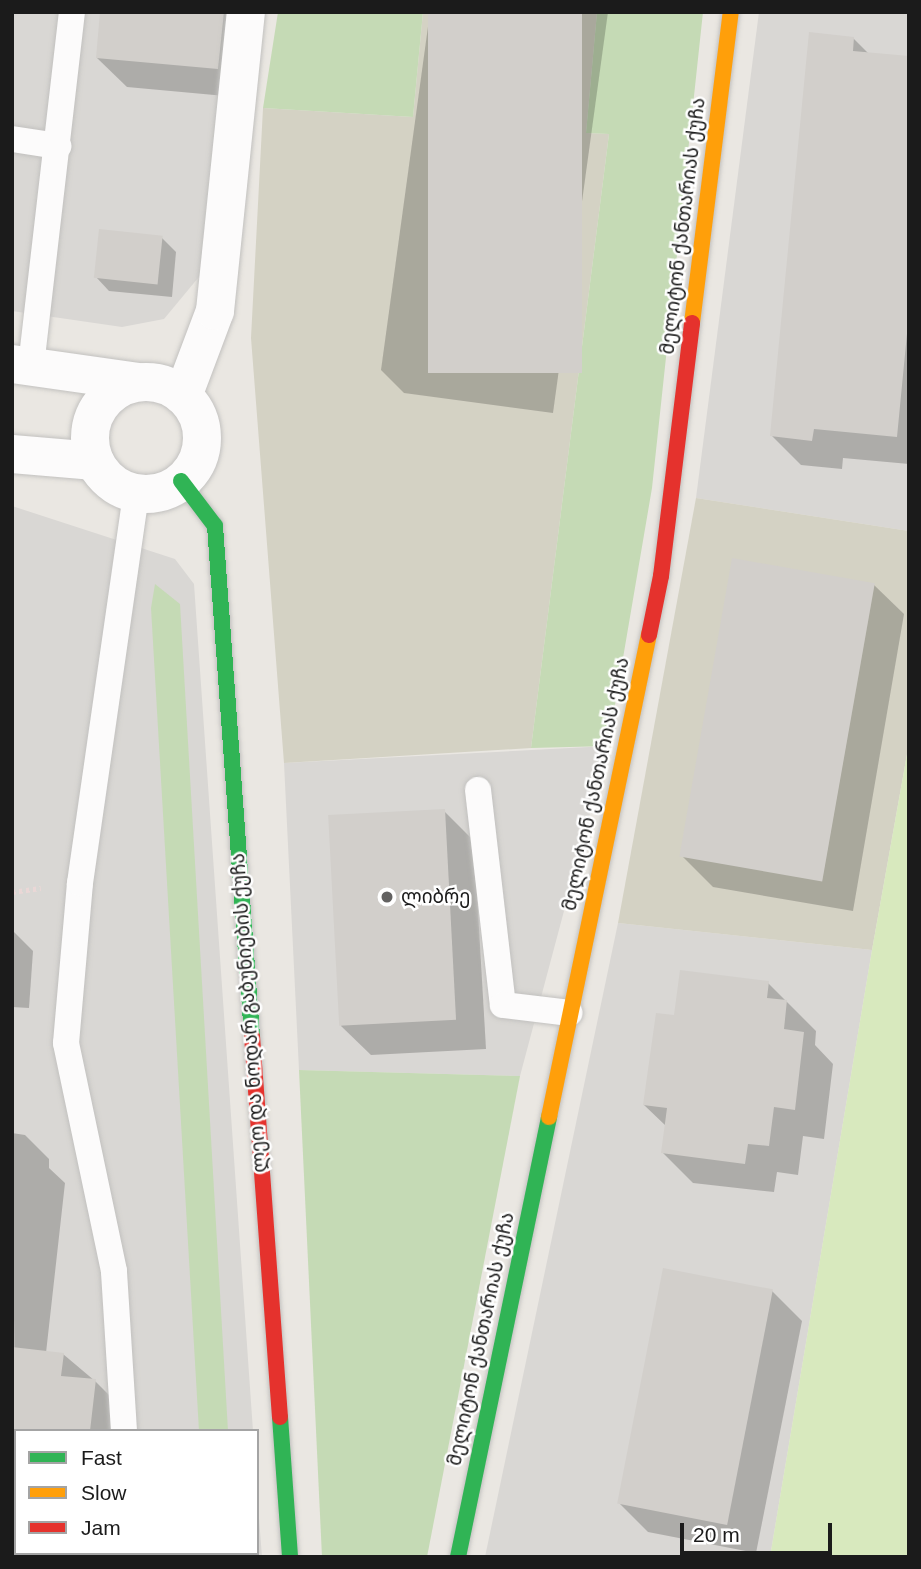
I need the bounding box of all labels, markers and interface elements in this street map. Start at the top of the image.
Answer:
street label: მელიტონ ქანთარიას ქუჩა [656,96,710,356]
street label: მელიტონ ქანთარიას ქუჩა [558,655,634,913]
street label: ლეო და ნოდარ გაბუნიების ქუჩა [226,853,272,1173]
place label: ლიბრე [401,886,470,908]
marker: ლიბრე [379,889,395,905]
street label: მელიტონ ქანთარიას ქუჩა [443,1210,519,1468]
legend [14,1429,259,1555]
text: Fast [81,1446,122,1469]
text: Slow [81,1481,127,1504]
scale bar [683,1510,835,1554]
text: Jam [81,1516,121,1539]
text: 20 m [693,1523,740,1546]

